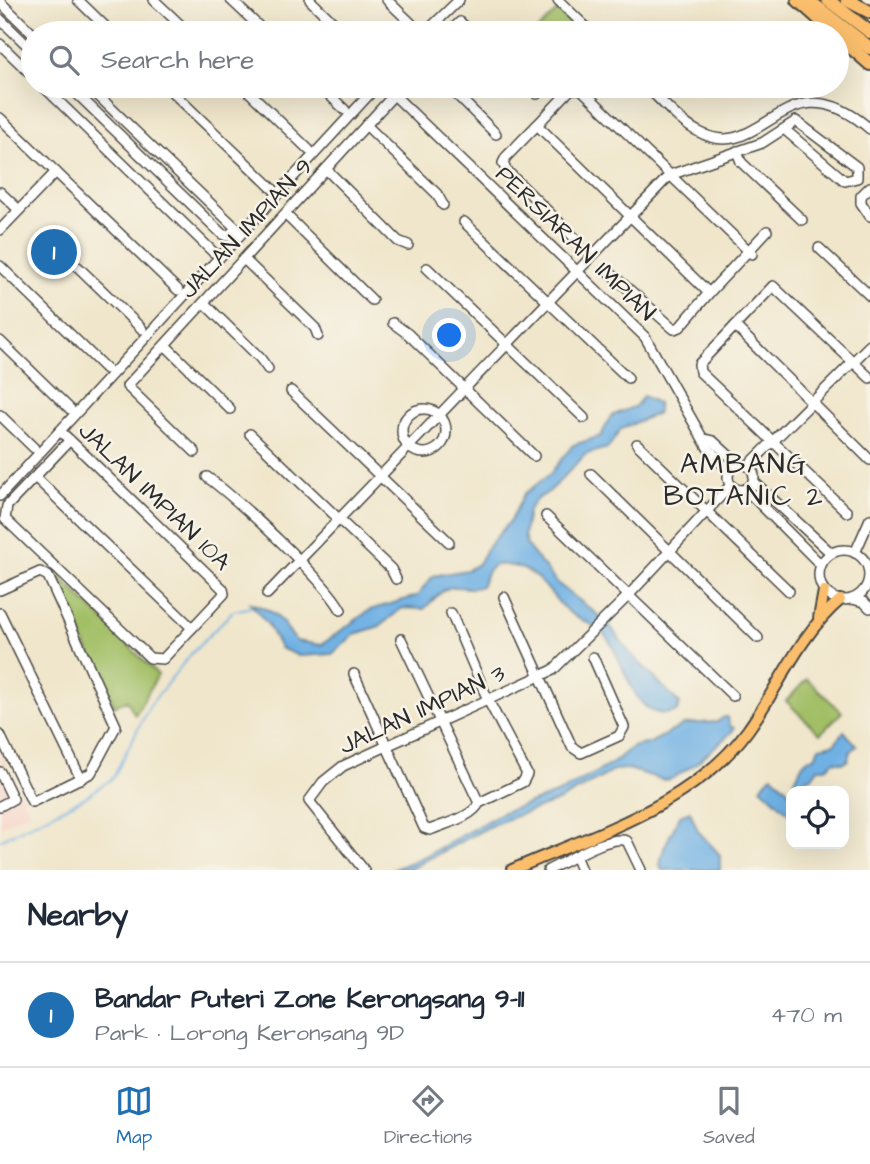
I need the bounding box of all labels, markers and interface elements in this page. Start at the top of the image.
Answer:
search box [21,21,849,98]
icon: search [45,41,83,79]
text: Search here [101,42,254,78]
street label: JALAN IMPIAN 9 [173,151,321,306]
street label: PERSIARAN IMPIAN [488,158,663,329]
pin: 1 [31,226,77,278]
your location [432,318,466,352]
street label: JALAN IMPIAN 10A [70,415,238,579]
district label: AMBANG BOTANIC 2 [664,445,824,516]
street label: JALAN IMPIAN 3 [334,657,511,763]
map controls [786,786,849,849]
button: locate [786,786,849,849]
text: Nearby [28,895,128,937]
text: Bandar Puteri Zone Kerongsang 9-11 [95,981,524,1017]
text: 1 [50,999,52,1031]
text: 470 m [771,999,842,1031]
text: Park · Lorong Keronsang 9D [95,1017,404,1049]
tab: Map [115,1082,153,1151]
tab: Directions [384,1082,472,1151]
tab: Saved [703,1082,755,1151]

